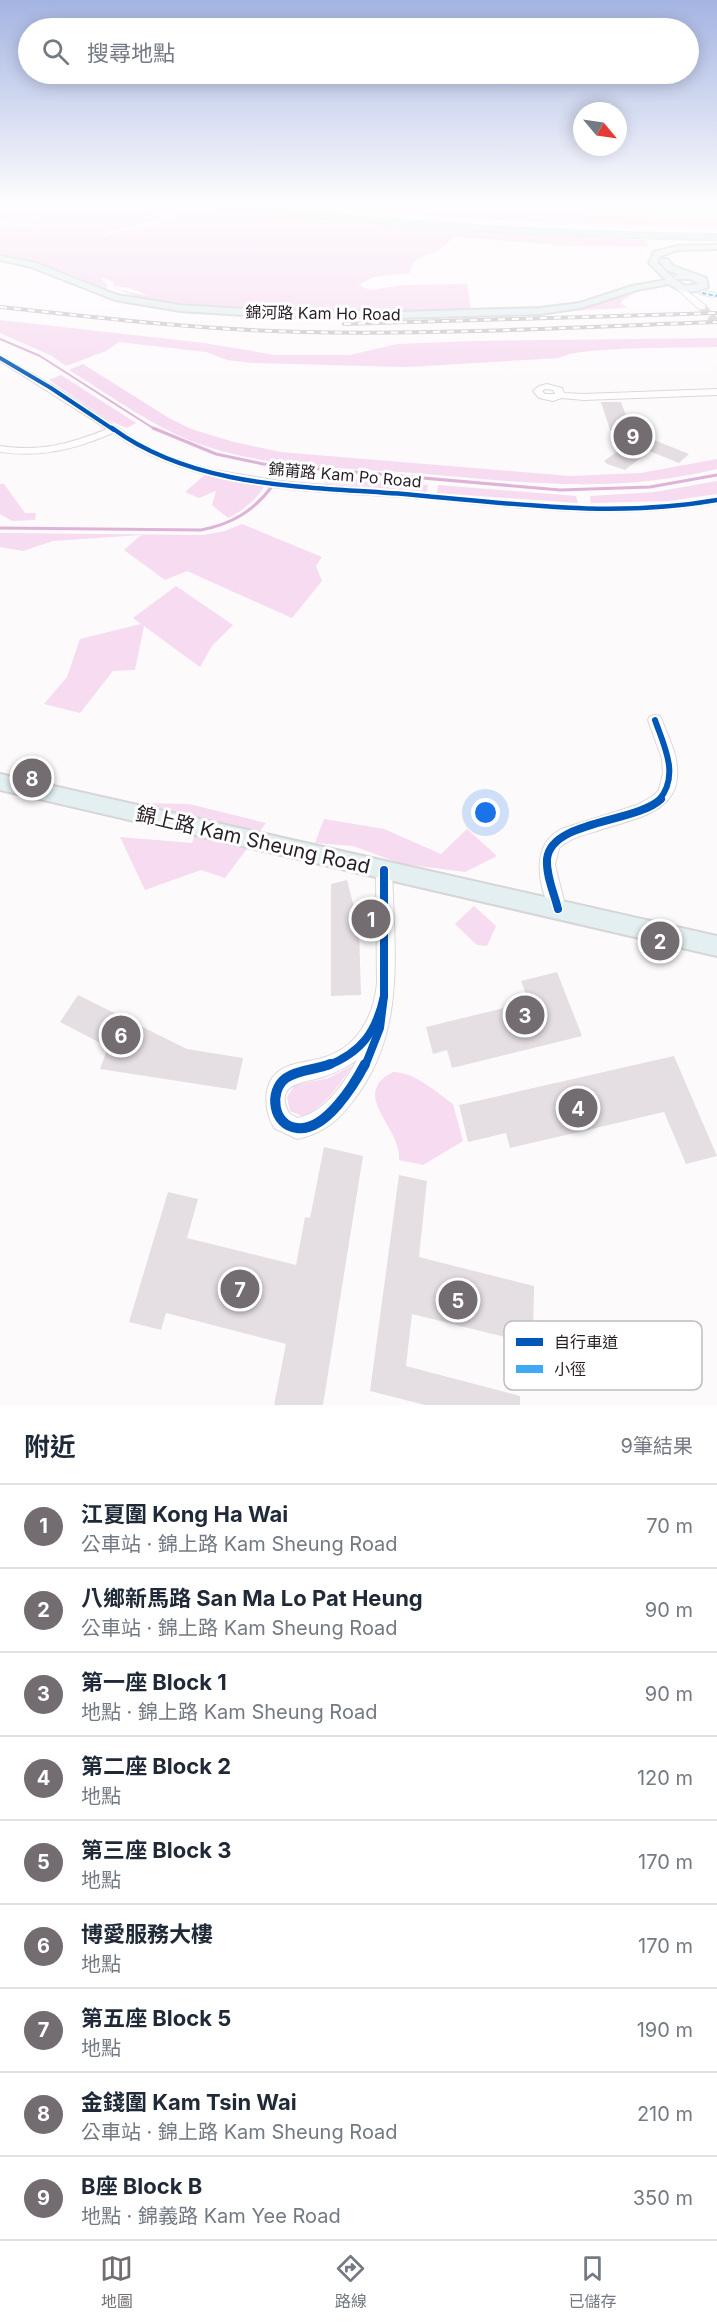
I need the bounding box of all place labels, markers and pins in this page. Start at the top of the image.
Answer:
pin: 9 [614,414,652,458]
pin: 8 [12,756,51,800]
pin: 1 [352,896,391,942]
pin: 2 [640,918,680,964]
pin: 3 [506,992,544,1038]
pin: 6 [102,1012,140,1058]
pin: 4 [558,1086,598,1130]
pin: 7 [220,1266,260,1312]
pin: 5 [438,1278,478,1322]

